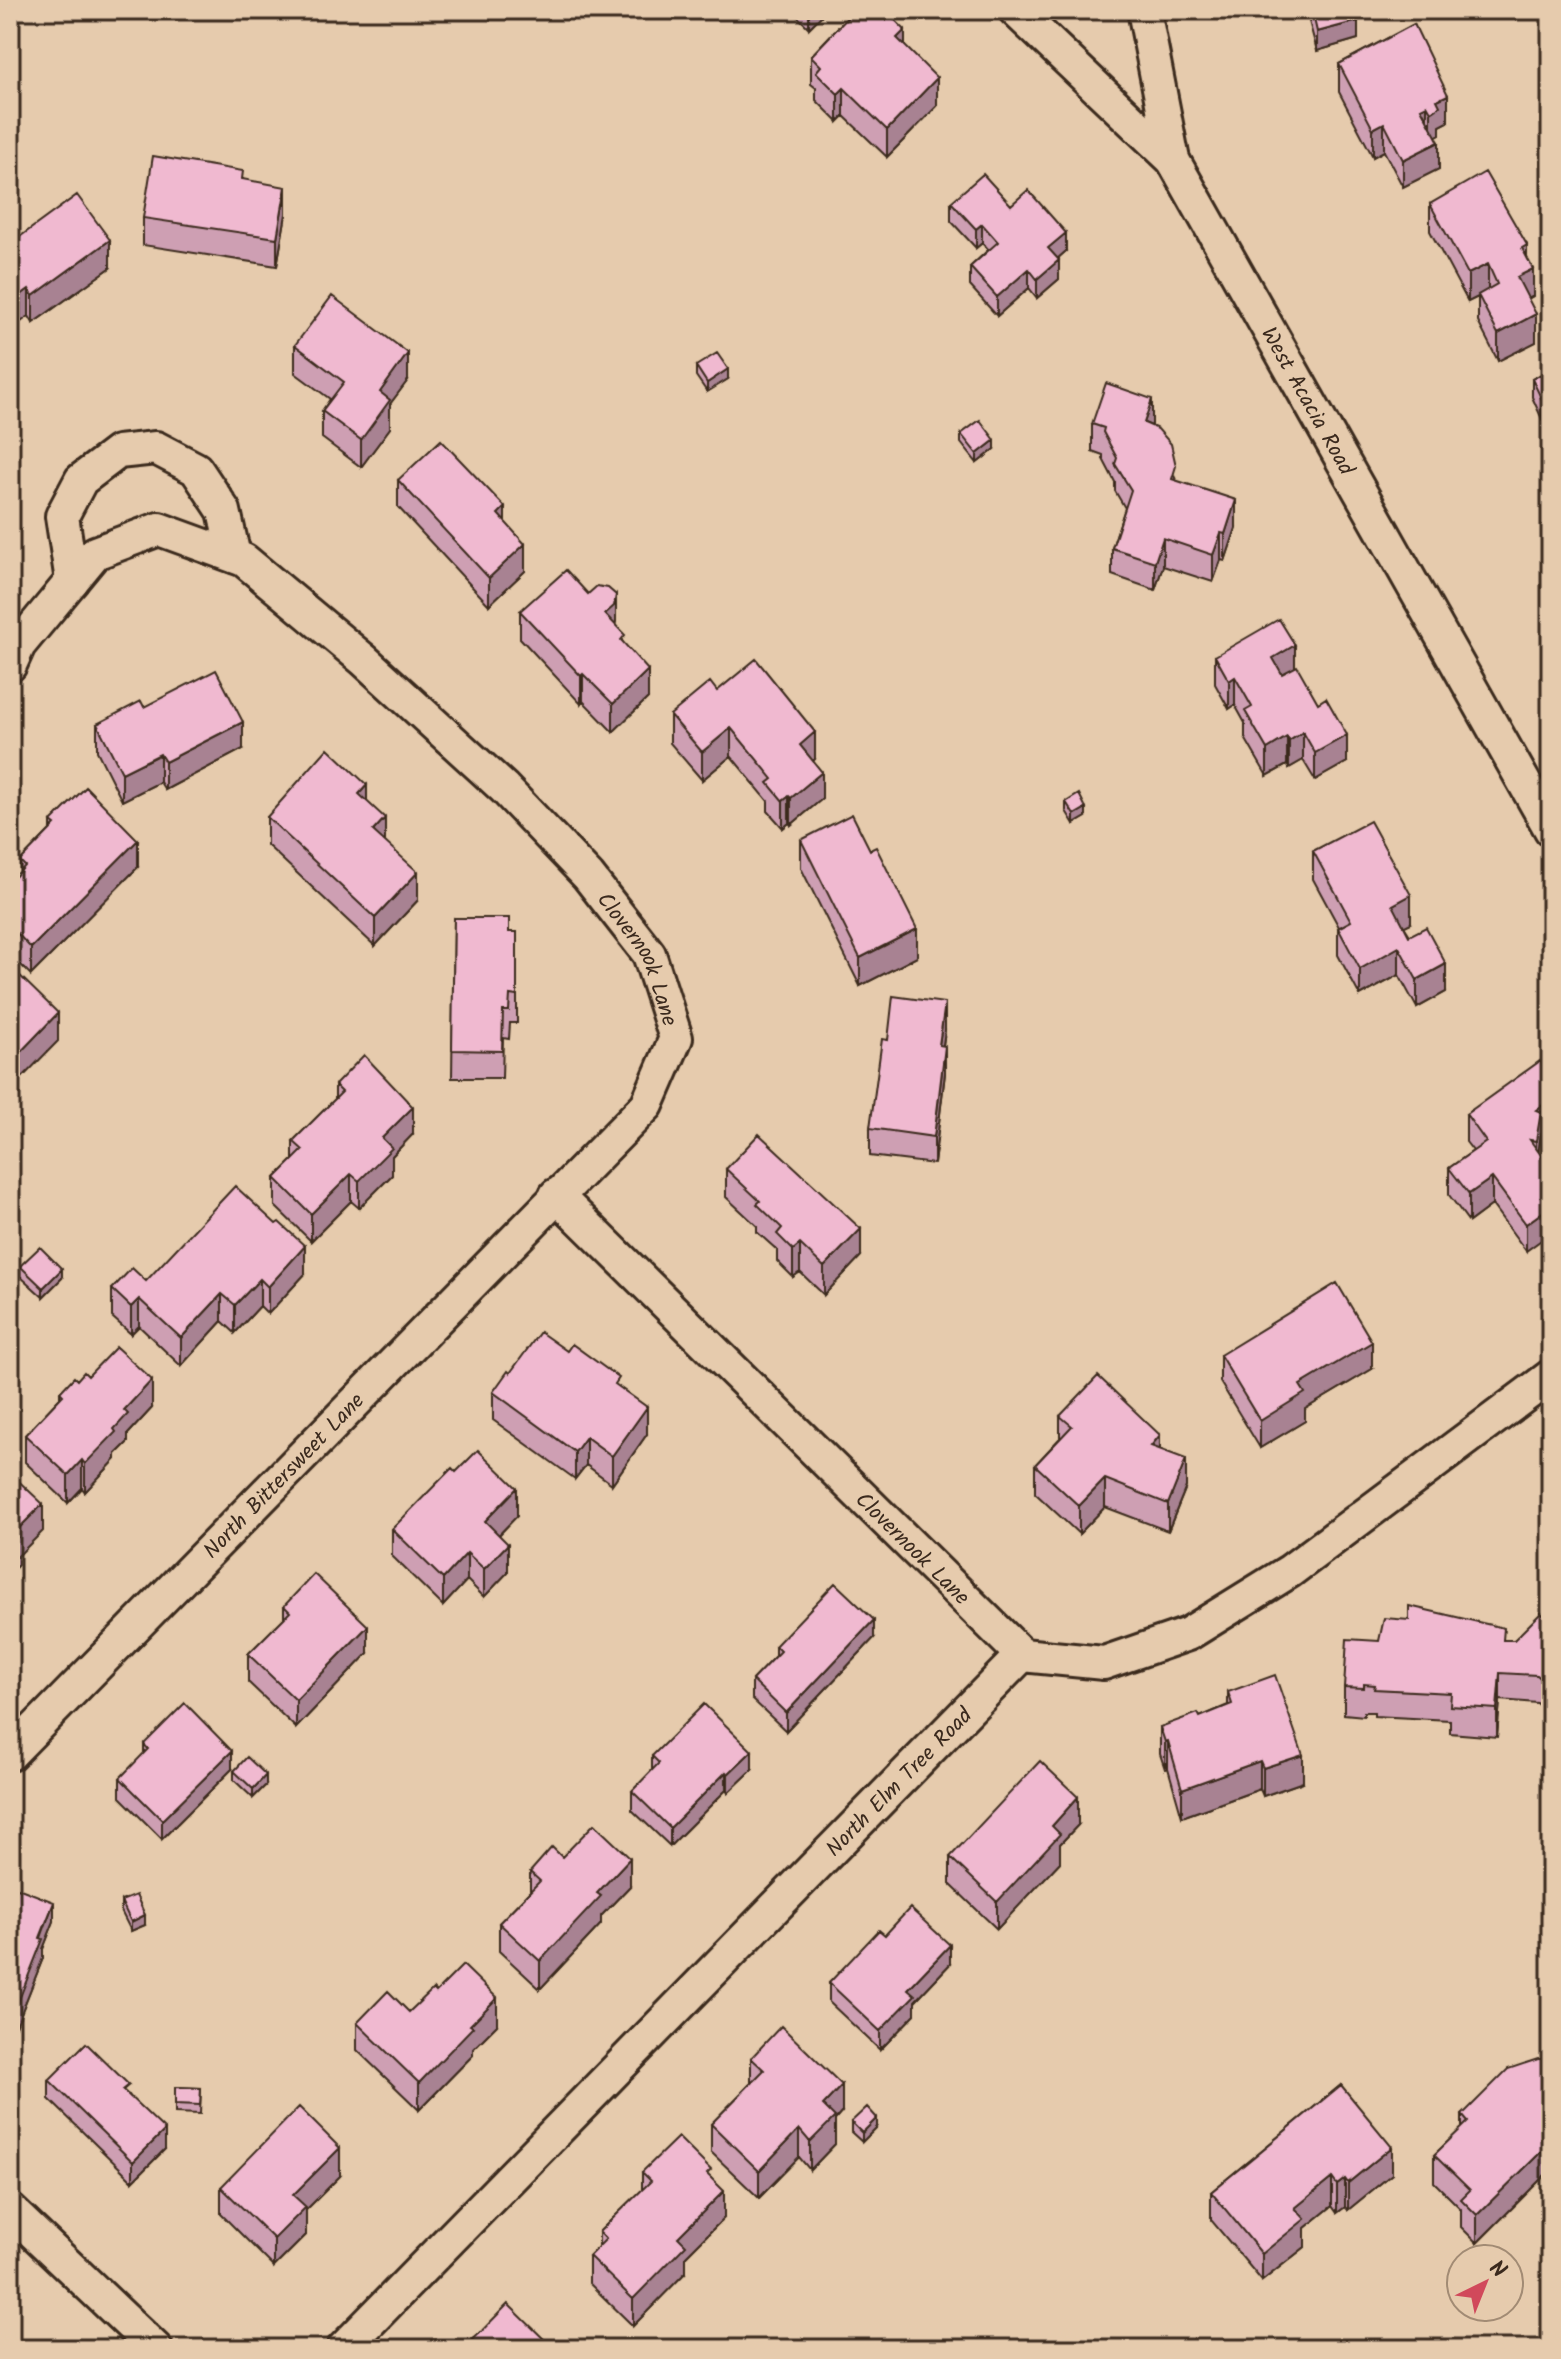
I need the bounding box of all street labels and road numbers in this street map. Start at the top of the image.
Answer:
street label: West Acacia Road [1251,321,1363,483]
street label: Clovernook Lane [587,885,686,1031]
street label: North Bittersweet Lane [196,1385,374,1568]
street label: Clovernook Lane [846,1484,977,1615]
street label: North Elm Tree Road [818,1700,982,1866]

